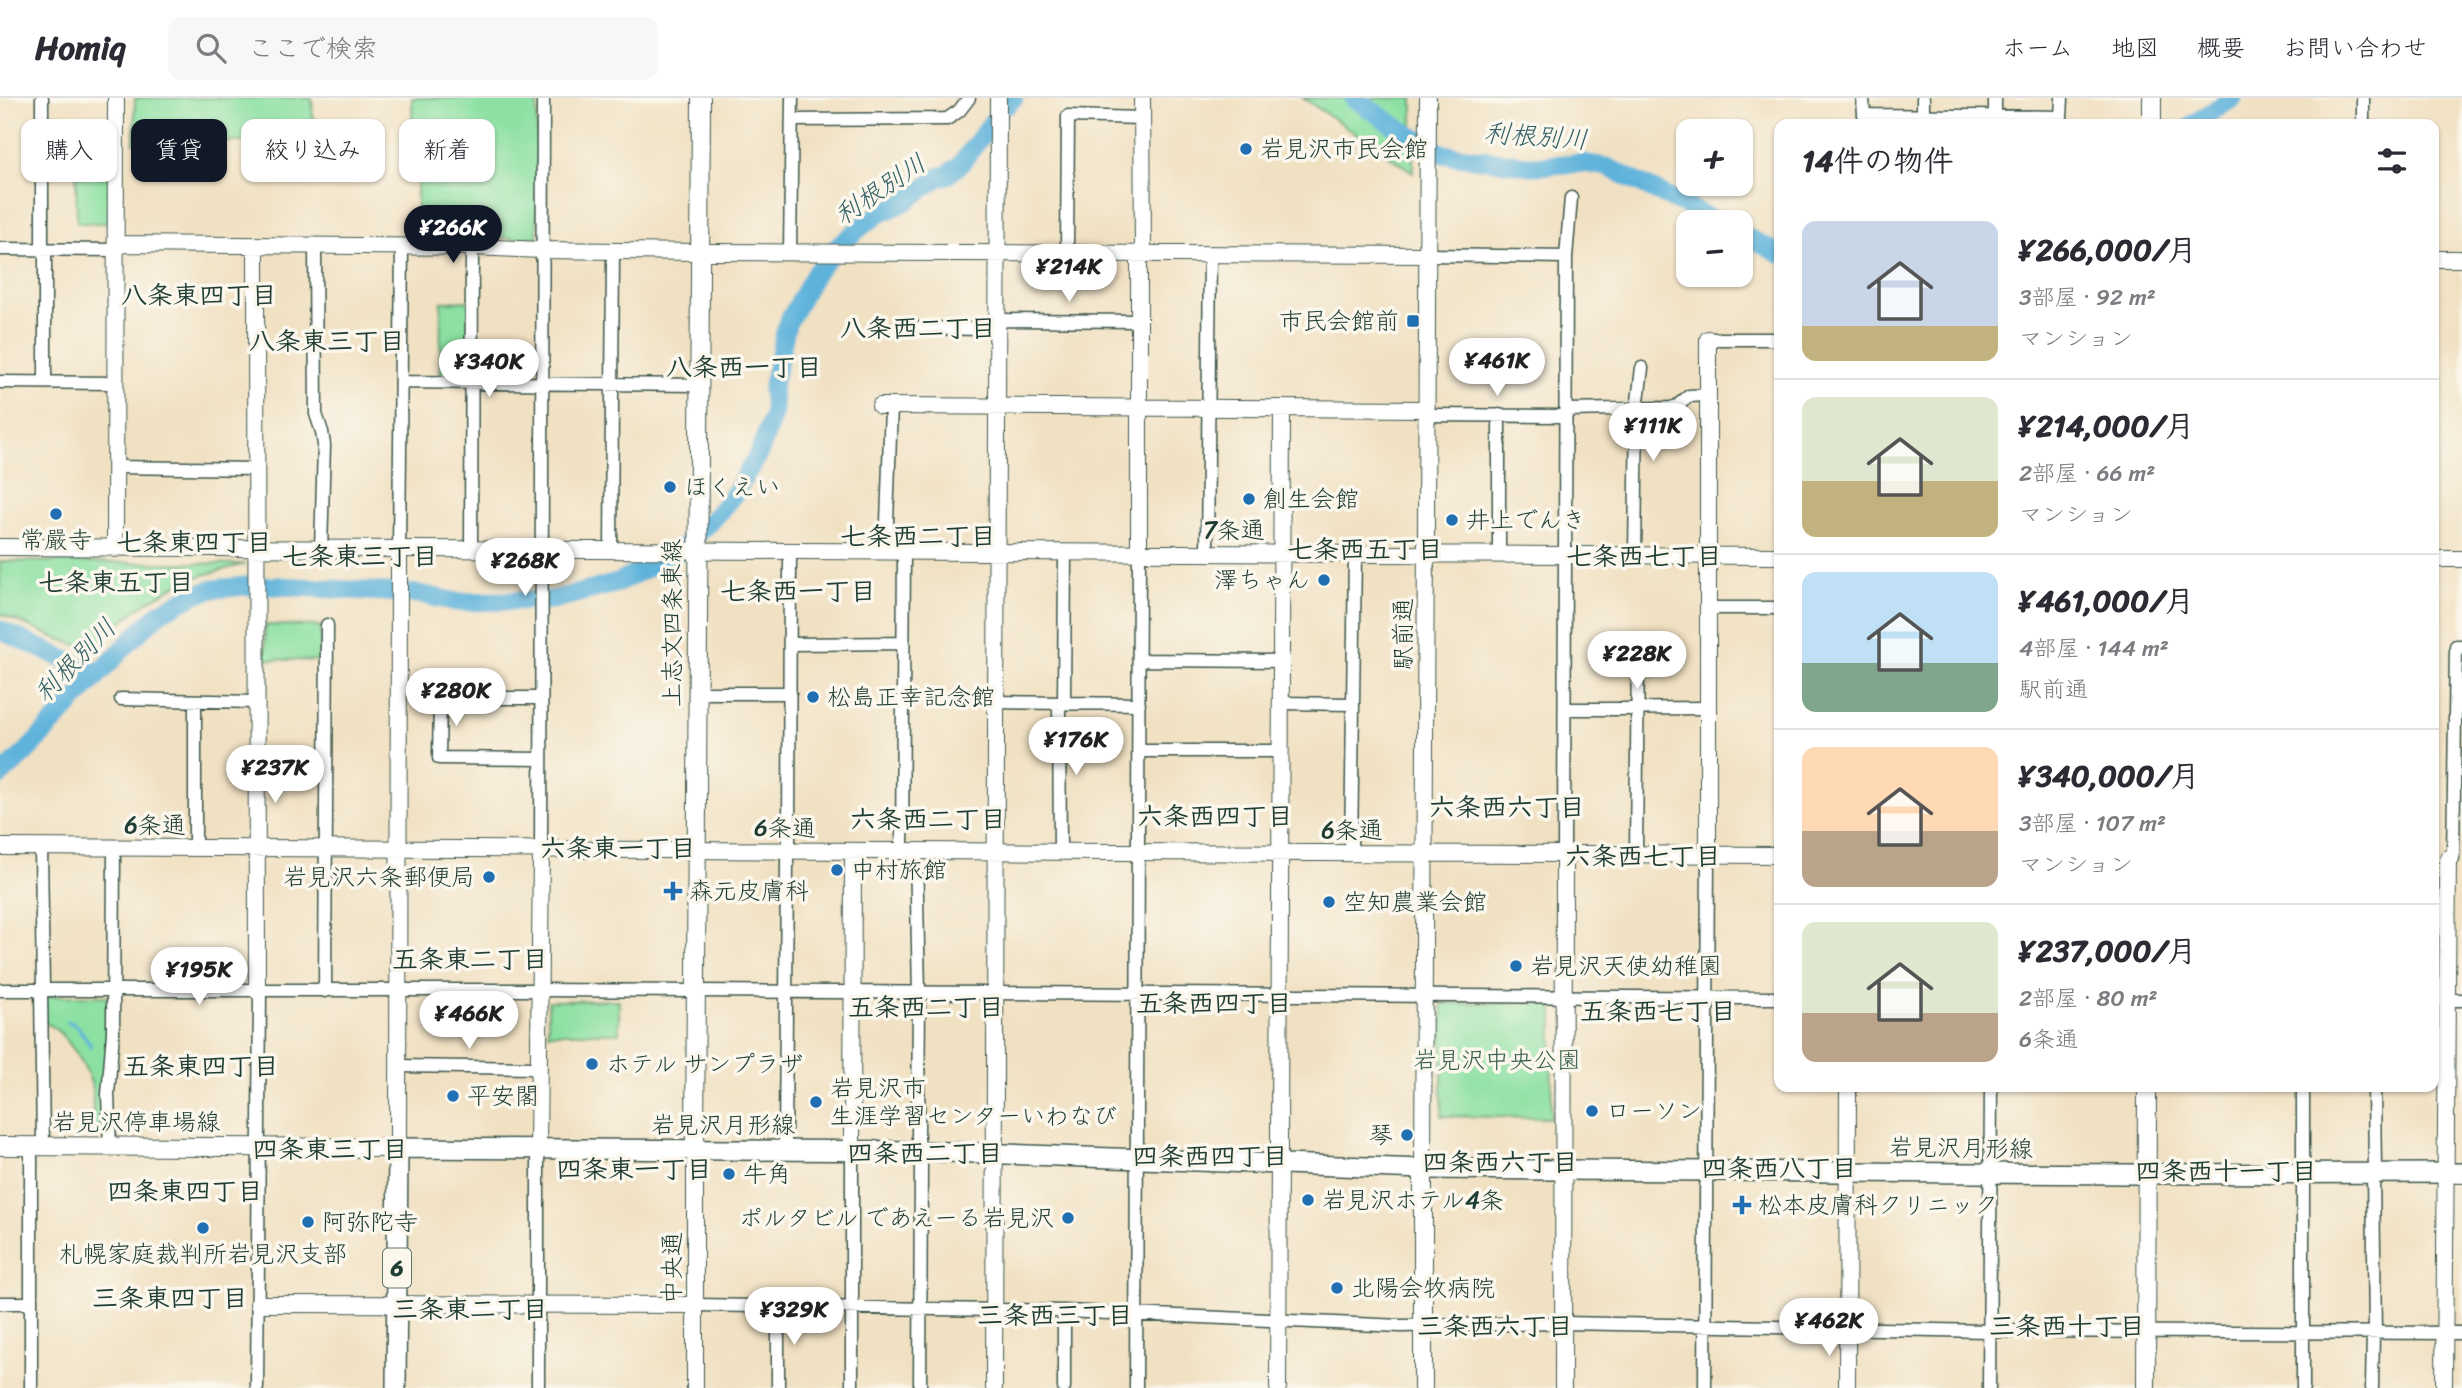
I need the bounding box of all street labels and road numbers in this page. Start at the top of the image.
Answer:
street label: 7条通 [1203,509,1265,551]
street label: 上志文四条東線 [651,539,693,707]
street label: 駅前通 [1382,598,1424,670]
street label: 6条通 [124,804,186,846]
street label: 6条通 [754,806,816,850]
street label: 6条通 [1321,809,1383,851]
street label: 岩見沢停車場線 [52,1101,220,1143]
street label: 岩見沢月形線 [651,1104,795,1146]
street label: 岩見沢月形線 [1889,1126,2033,1170]
street label: 中央通 [651,1232,693,1304]
road number: 6 [383,1248,411,1288]

